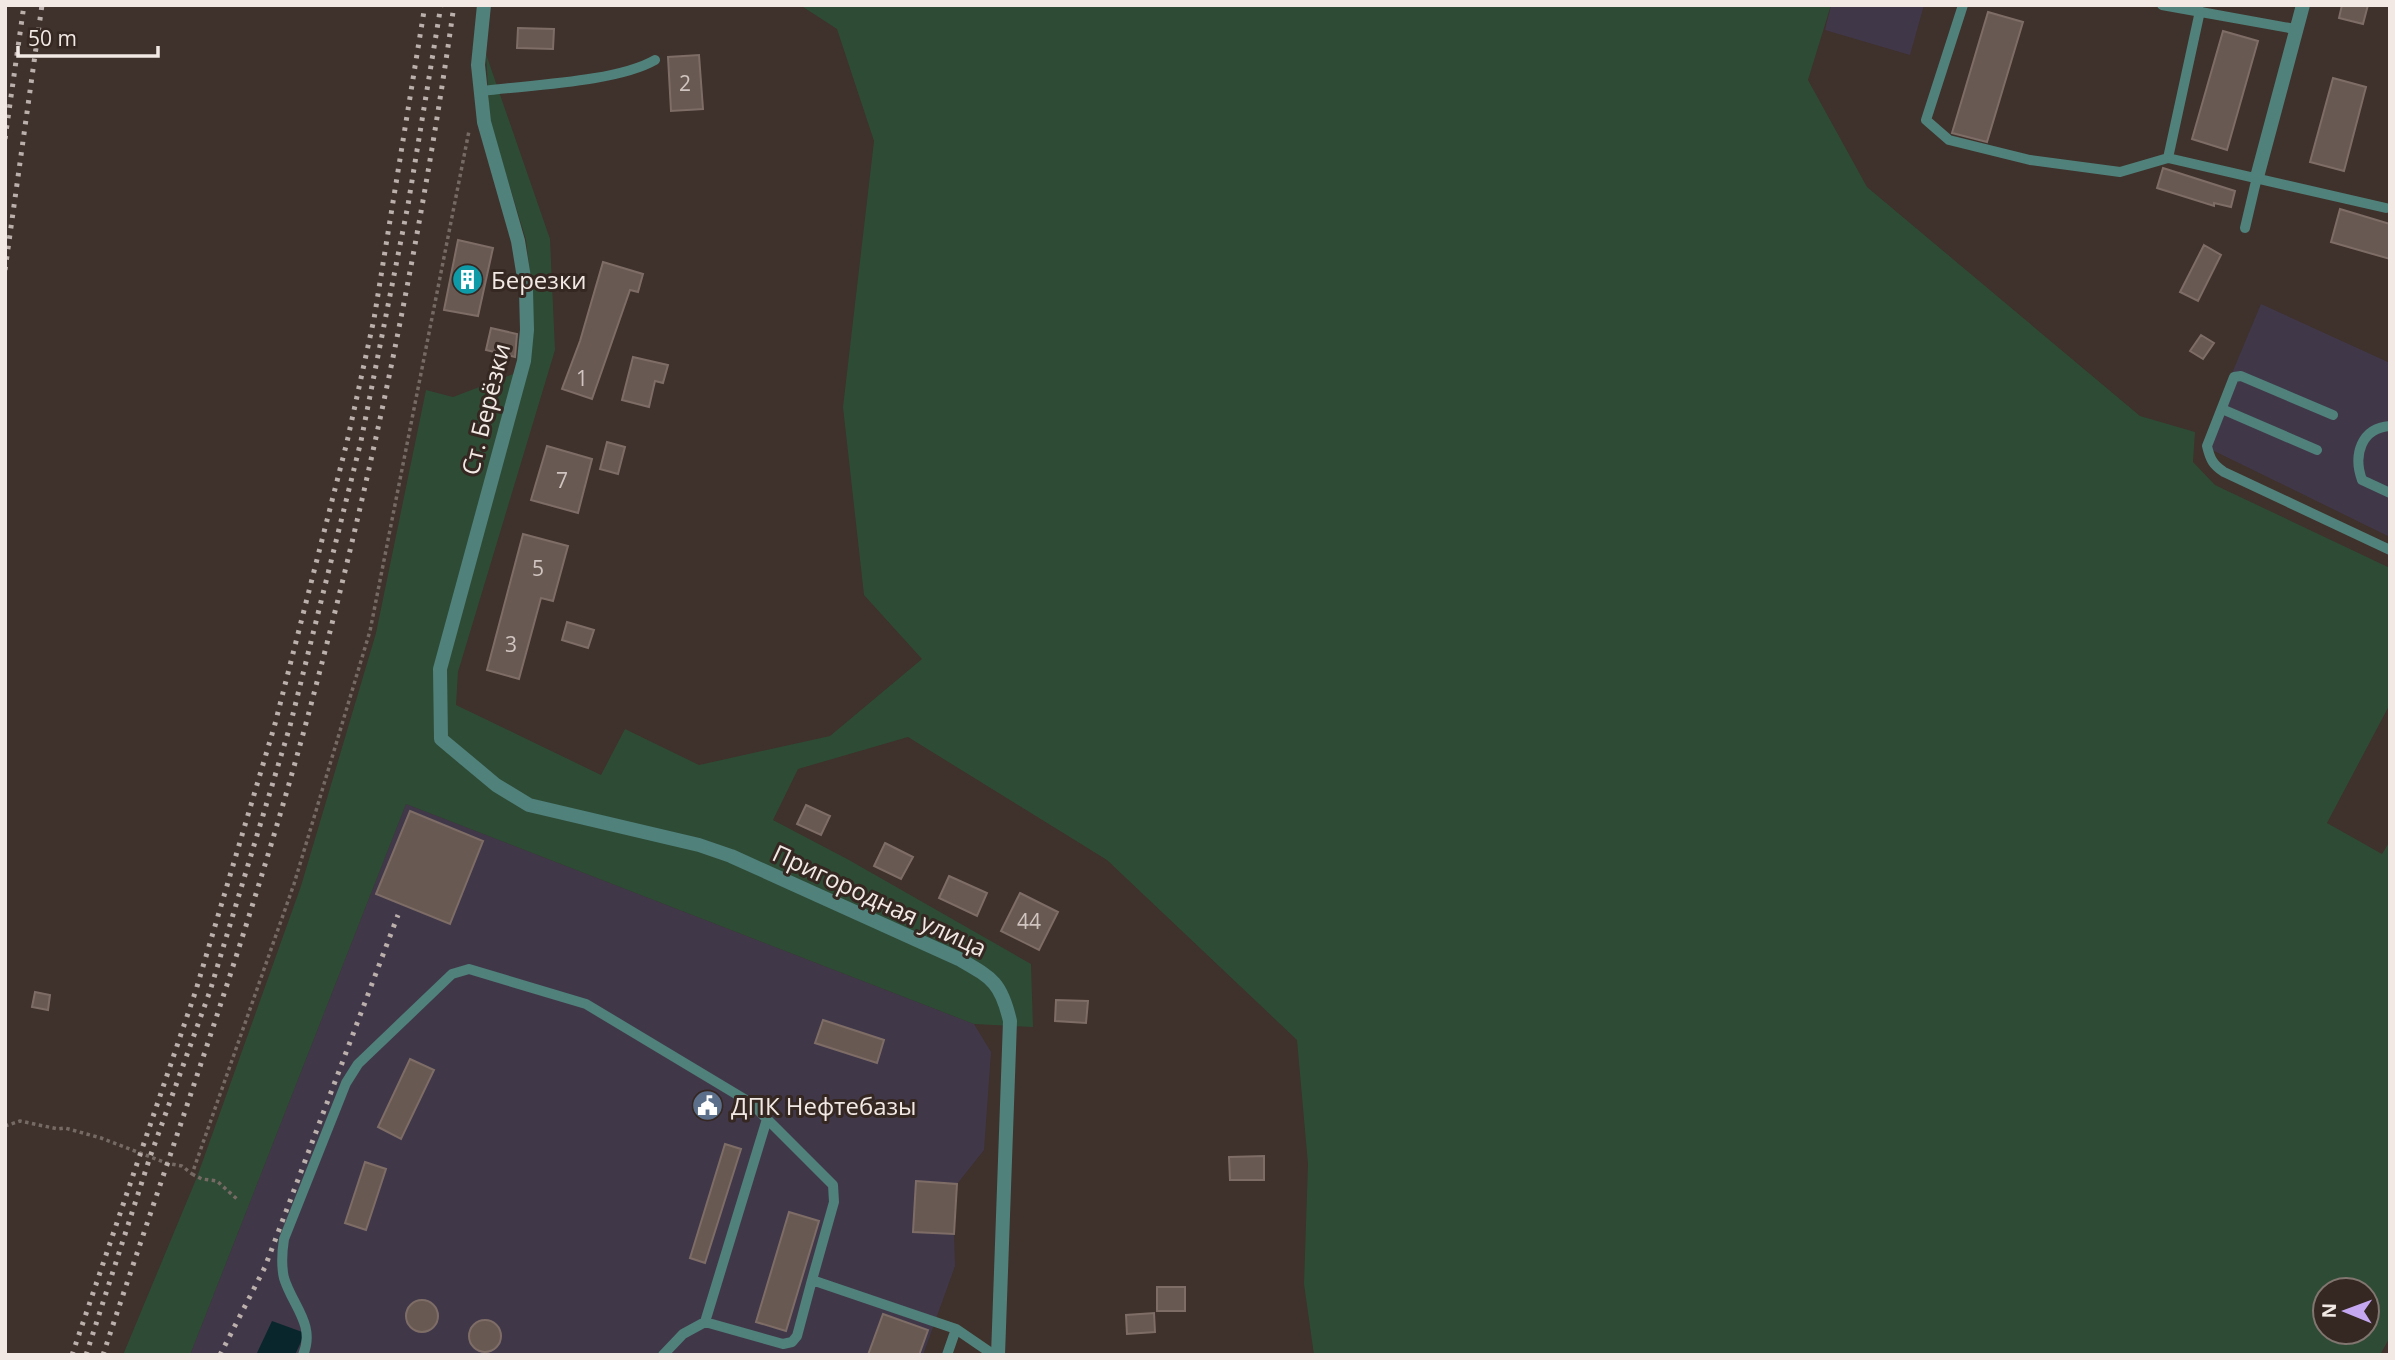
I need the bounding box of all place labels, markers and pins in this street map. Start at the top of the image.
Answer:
building icon: Березки [451,262,485,296]
place label: Березки [491,263,587,296]
public building icon: ДПК Нефтебазы [691,1088,725,1122]
place label: ДПК Нефтебазы [731,1089,917,1122]

